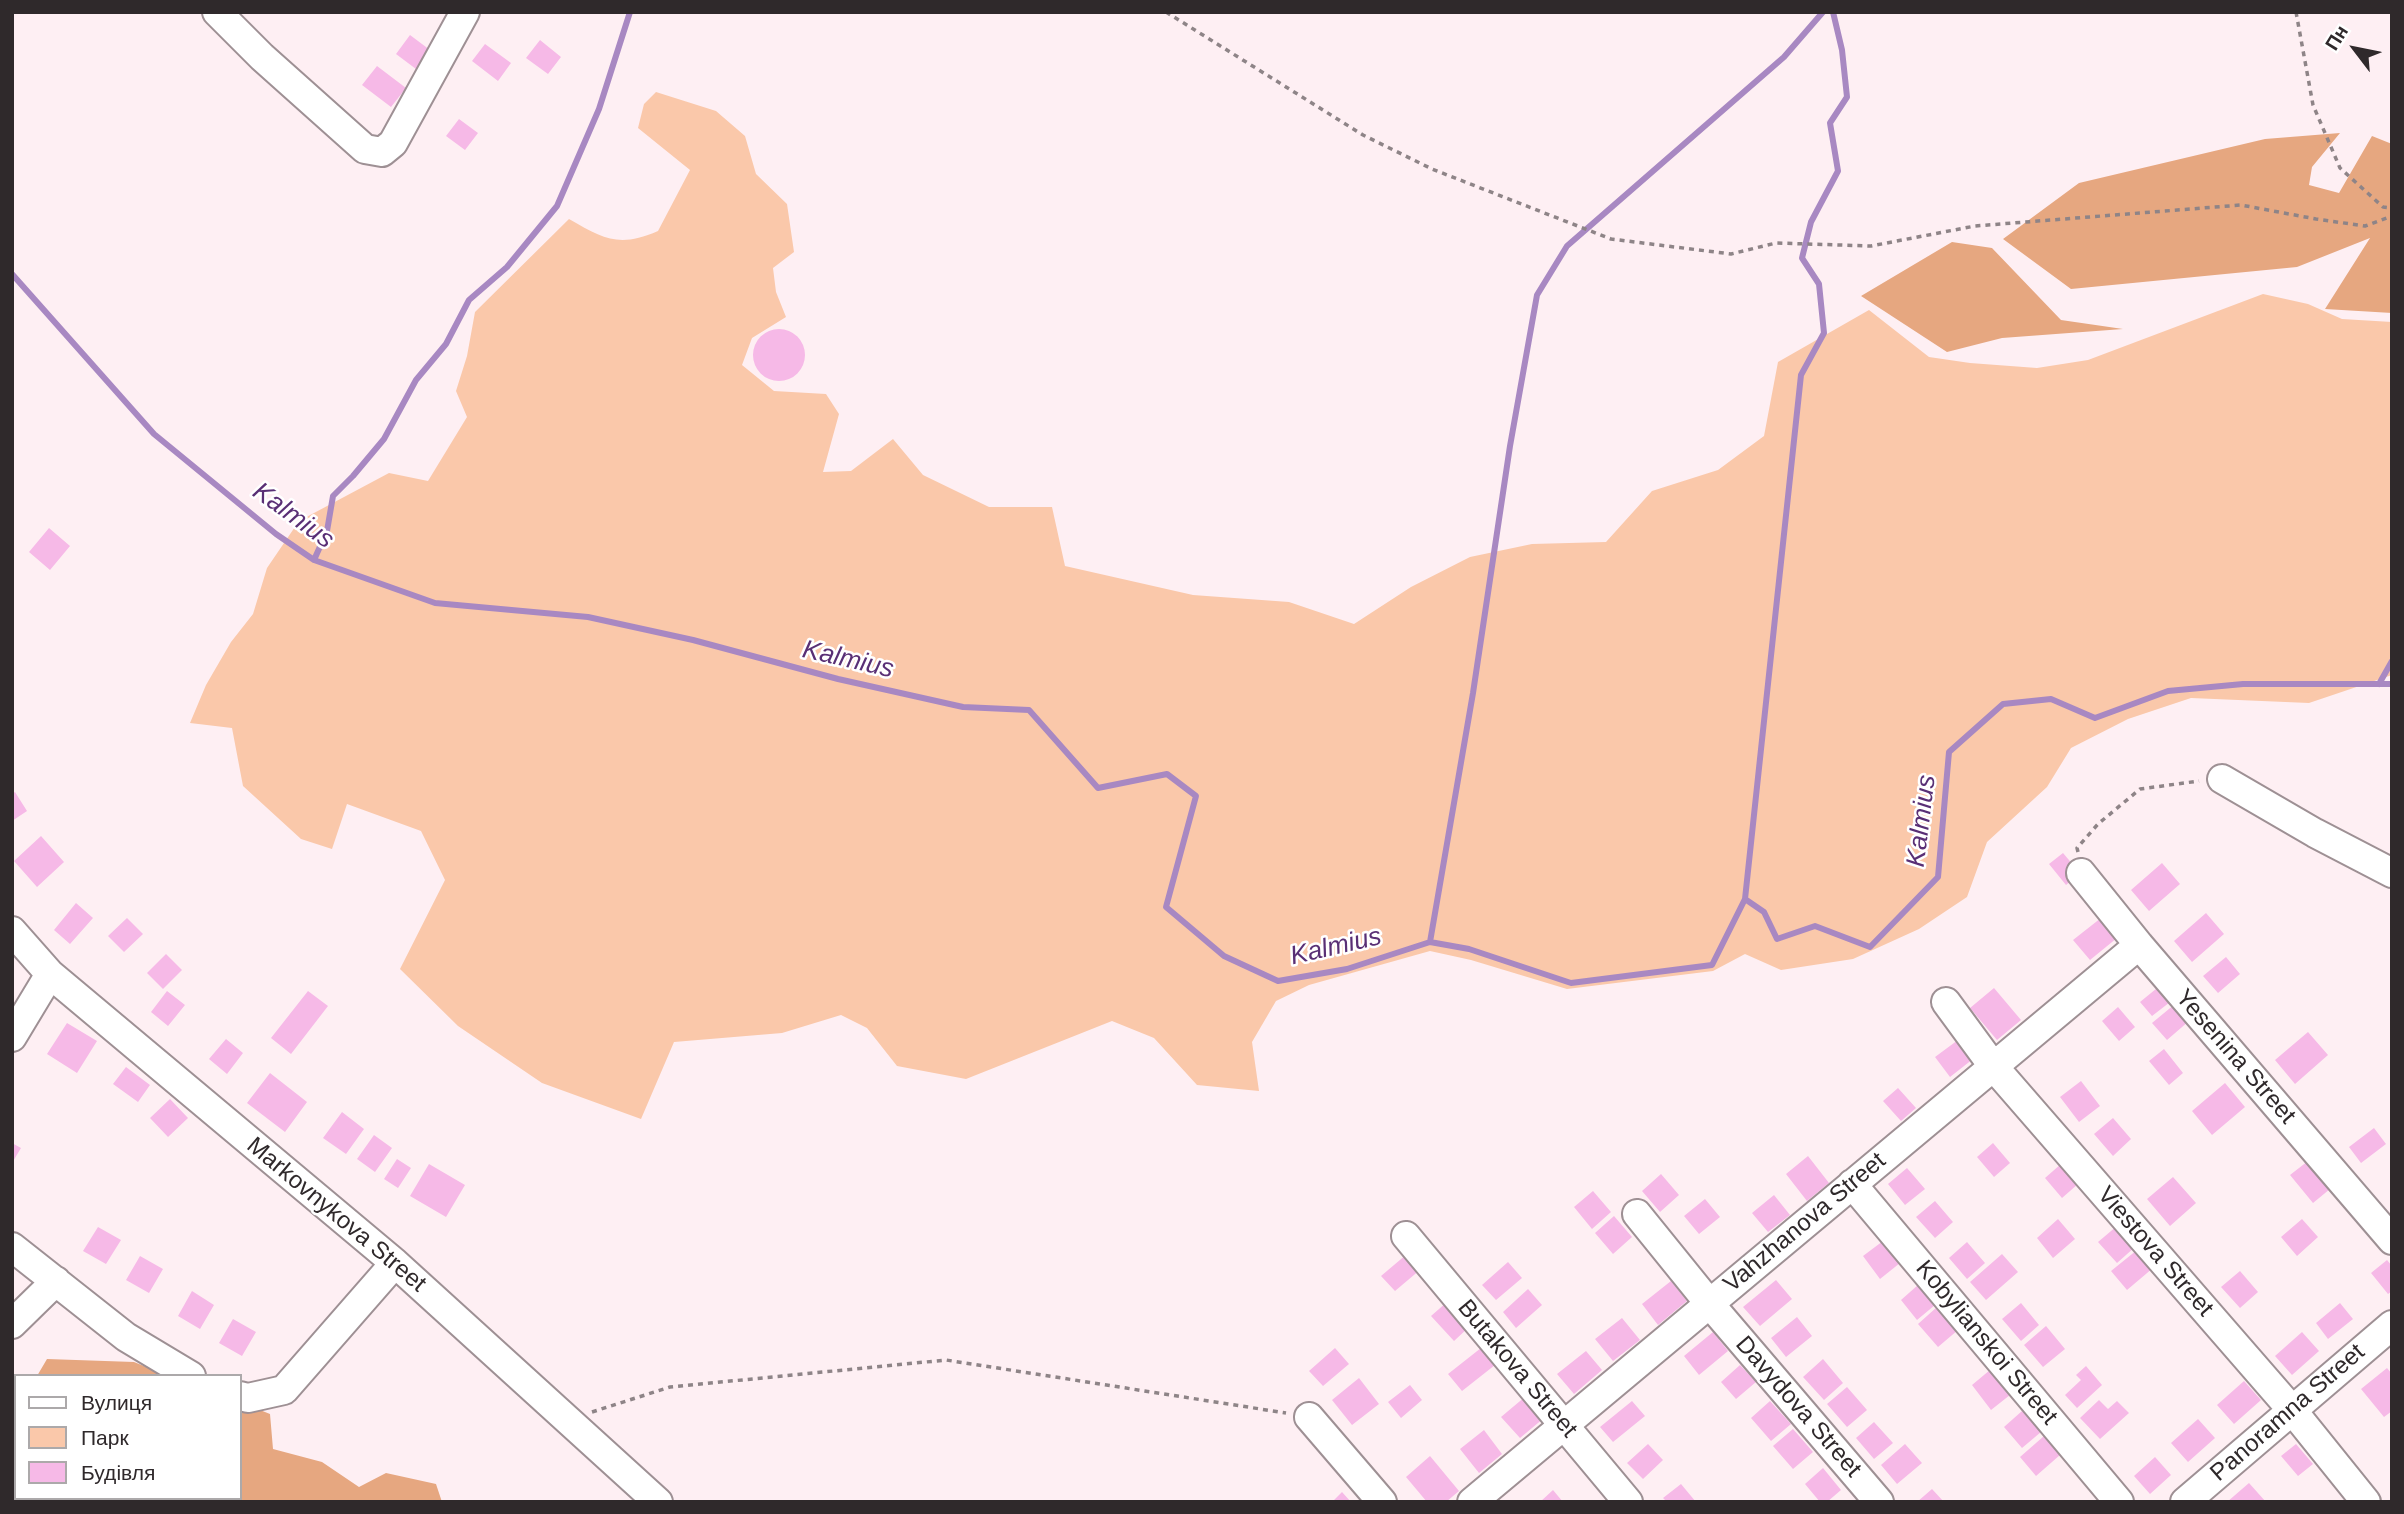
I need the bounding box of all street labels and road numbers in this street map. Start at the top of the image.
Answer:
street label: Yesenina Street [2169,984,2301,1130]
street label: Markovnykova Street [240,1132,432,1298]
street label: Vahzhanova Street [1718,1147,1892,1299]
street label: Viestova Street [2091,1181,2219,1323]
street label: Kobylianskoi Street [1909,1255,2063,1431]
street label: Butakova Street [1451,1294,1583,1444]
street label: Davydova Street [1729,1331,1867,1483]
street label: Panoramna Street [2205,1338,2371,1488]

